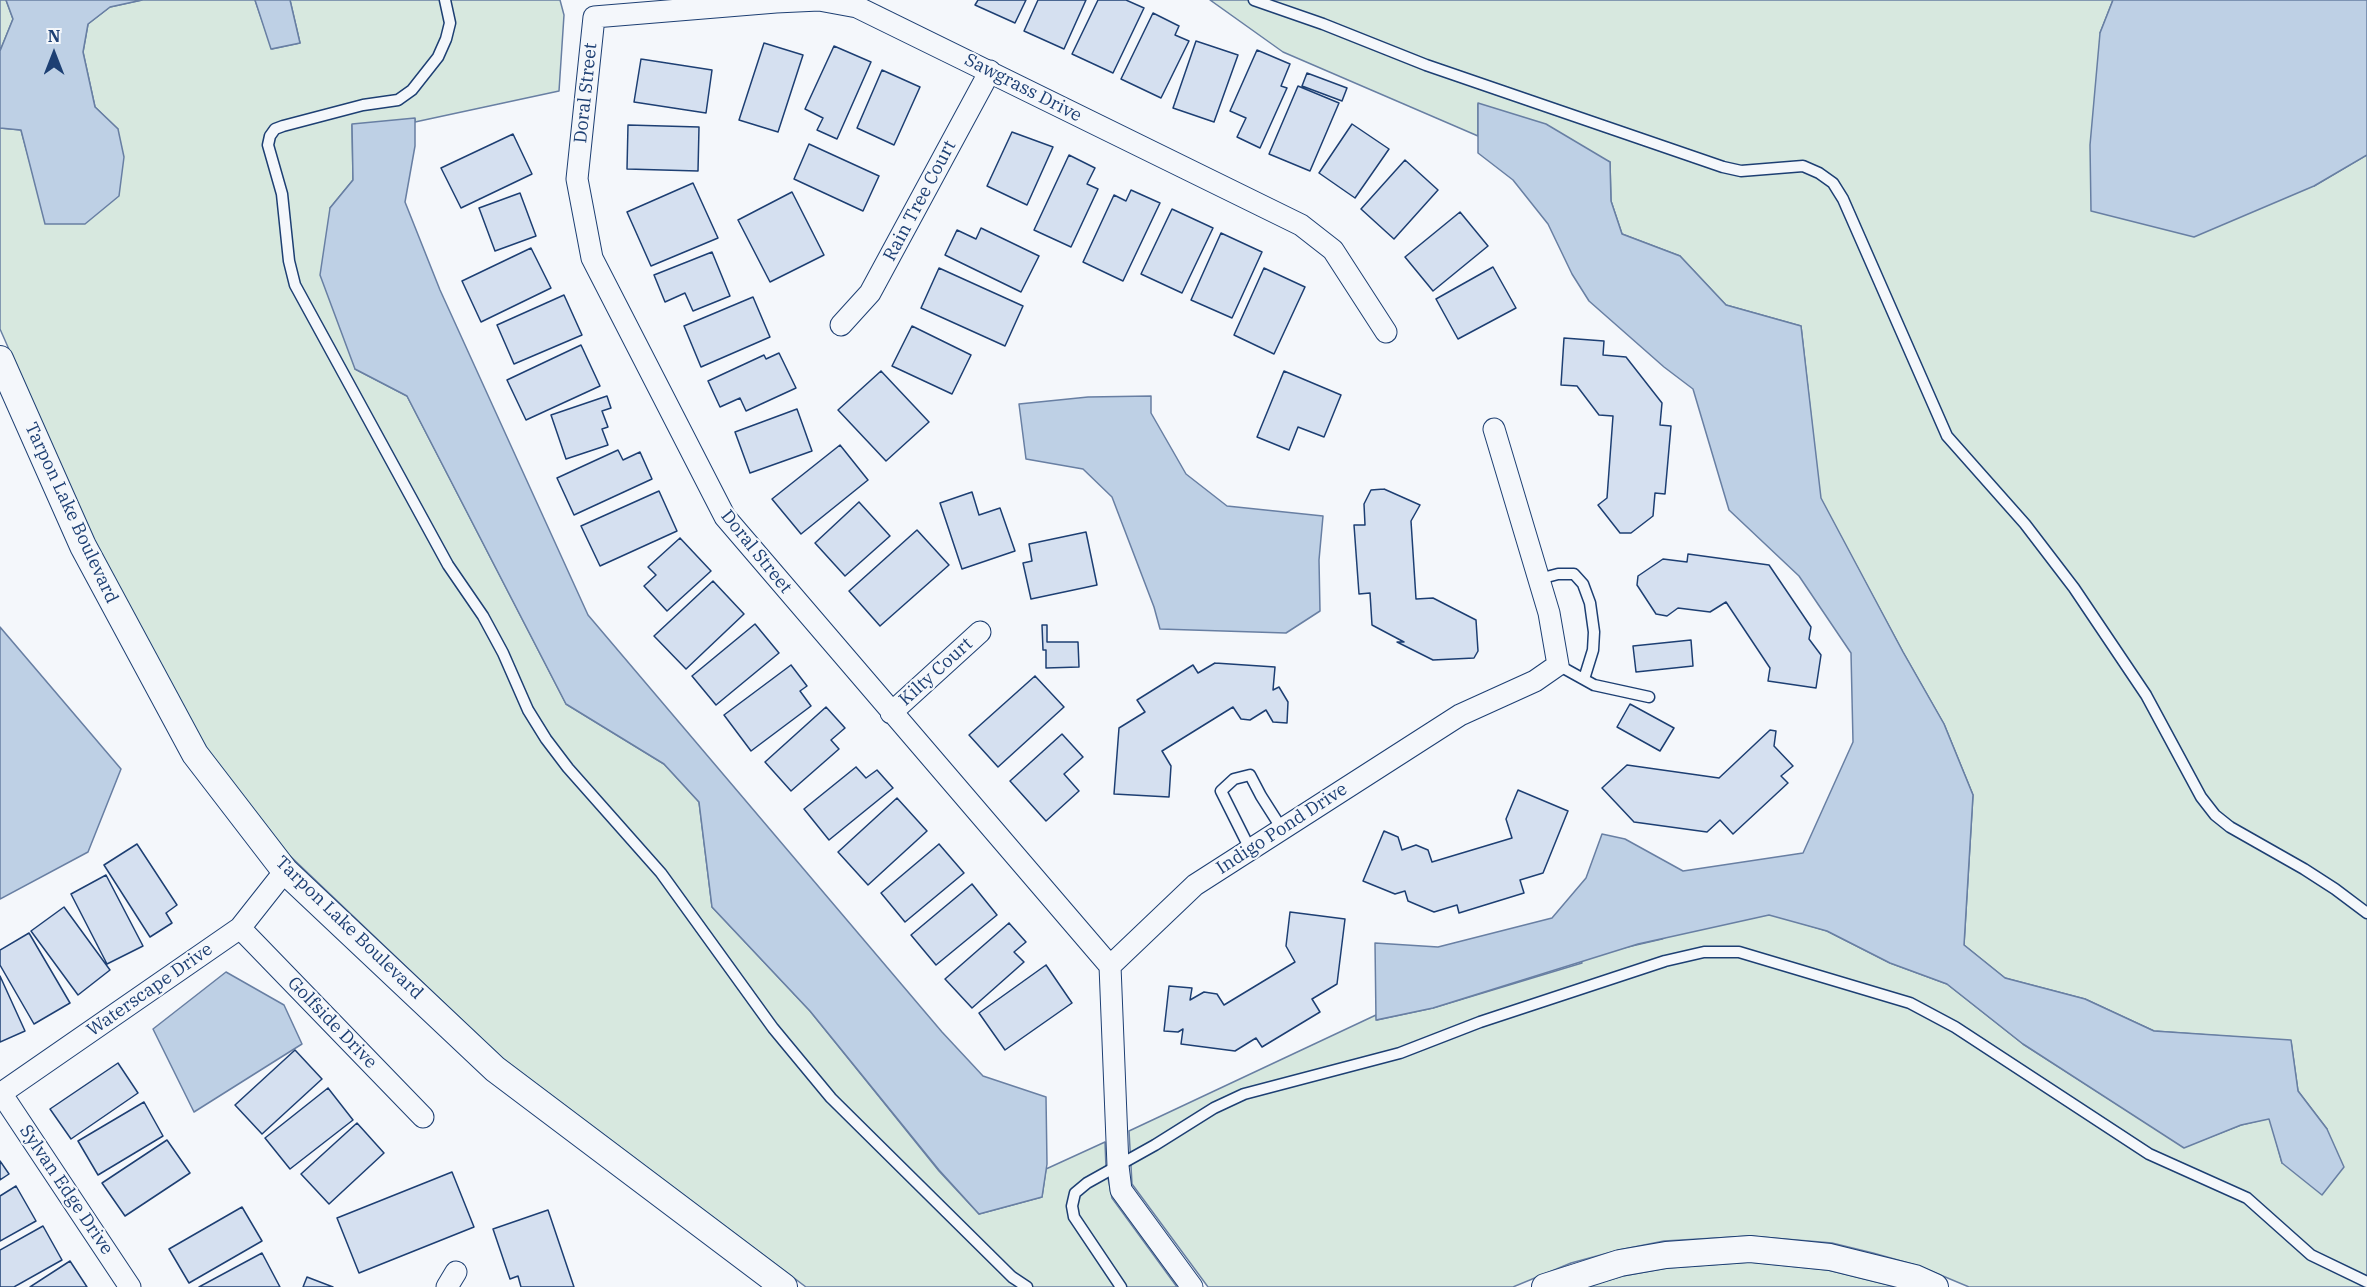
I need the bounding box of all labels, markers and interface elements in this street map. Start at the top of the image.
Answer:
north arrow [24,24,84,84]
text: N [48,26,60,46]
street label: Doral Street [570,42,602,144]
street label: Sawgrass Drive [961,49,1085,127]
street label: Rain Tree Court [879,137,961,265]
street label: Tarpon Lake Boulevard [20,419,122,607]
street label: Doral Street [716,506,796,598]
street label: Kilty Court [895,633,977,711]
street label: Indigo Pond Drive [1213,779,1351,879]
street label: Tarpon Lake Boulevard [271,852,427,1004]
street label: Waterscape Drive [83,939,217,1041]
street label: Golfside Drive [283,973,381,1073]
street label: Sylvan Edge Drive [15,1121,117,1259]

